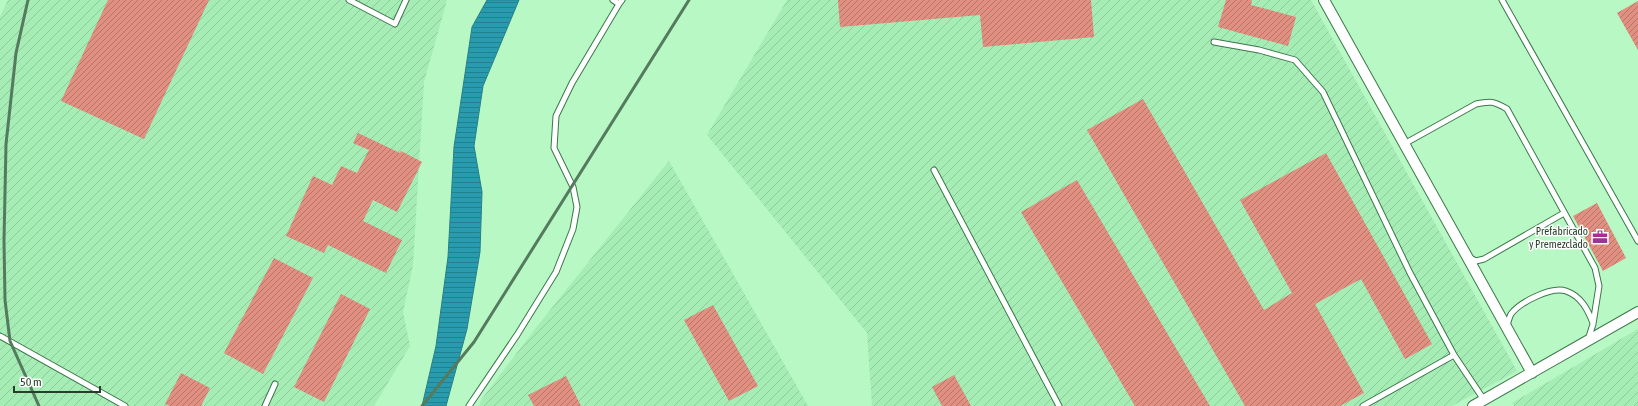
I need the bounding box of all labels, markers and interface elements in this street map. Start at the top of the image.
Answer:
place label: Prefabricado y Premezclado [1529,225,1588,250]
office icon: Prefabricado y Premezclado [1591,228,1609,246]
scale bar [14,368,100,394]
text: 50 m [20,375,42,389]

